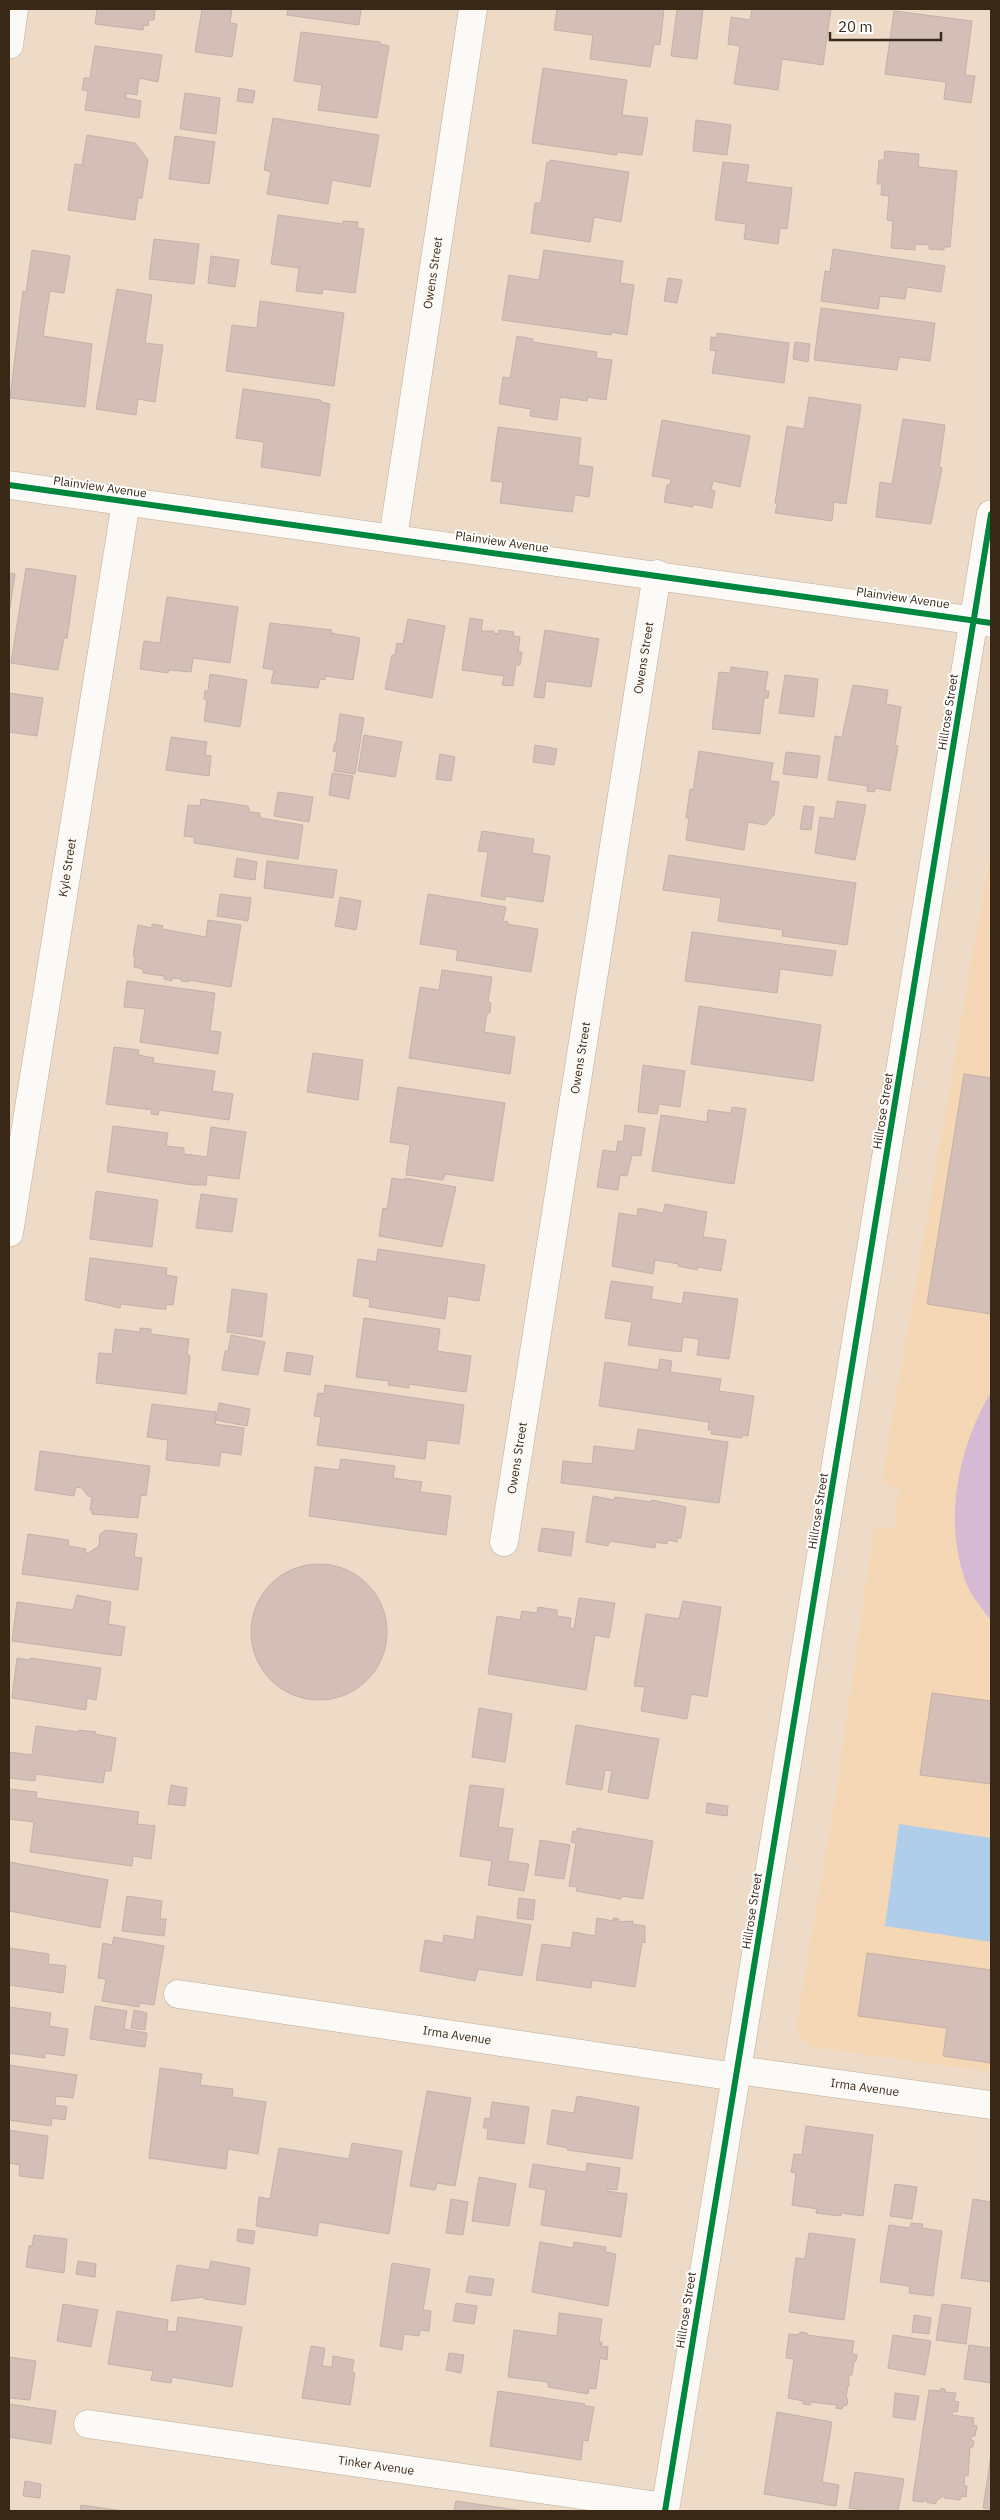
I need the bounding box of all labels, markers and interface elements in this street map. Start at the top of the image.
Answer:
scale bar [830,10,941,42]
text: 20 m [838,17,873,36]
street label: Owens Street [420,236,445,310]
street label: Plainview Avenue [52,473,148,501]
street label: Plainview Avenue [454,528,550,556]
street label: Plainview Avenue [855,584,951,612]
street label: Owens Street [630,621,656,695]
street label: Hillrose Street [934,673,961,751]
street label: Kyle Street [55,837,79,898]
street label: Owens Street [567,1021,593,1095]
street label: Hillrose Street [869,1072,896,1150]
street label: Owens Street [504,1421,530,1495]
street label: Hillrose Street [804,1472,831,1550]
street label: Hillrose Street [738,1872,765,1950]
street label: Irma Avenue [422,2022,493,2048]
street label: Irma Avenue [830,2075,901,2099]
street label: Hillrose Street [672,2271,699,2349]
street label: Tinker Avenue [337,2452,416,2478]

